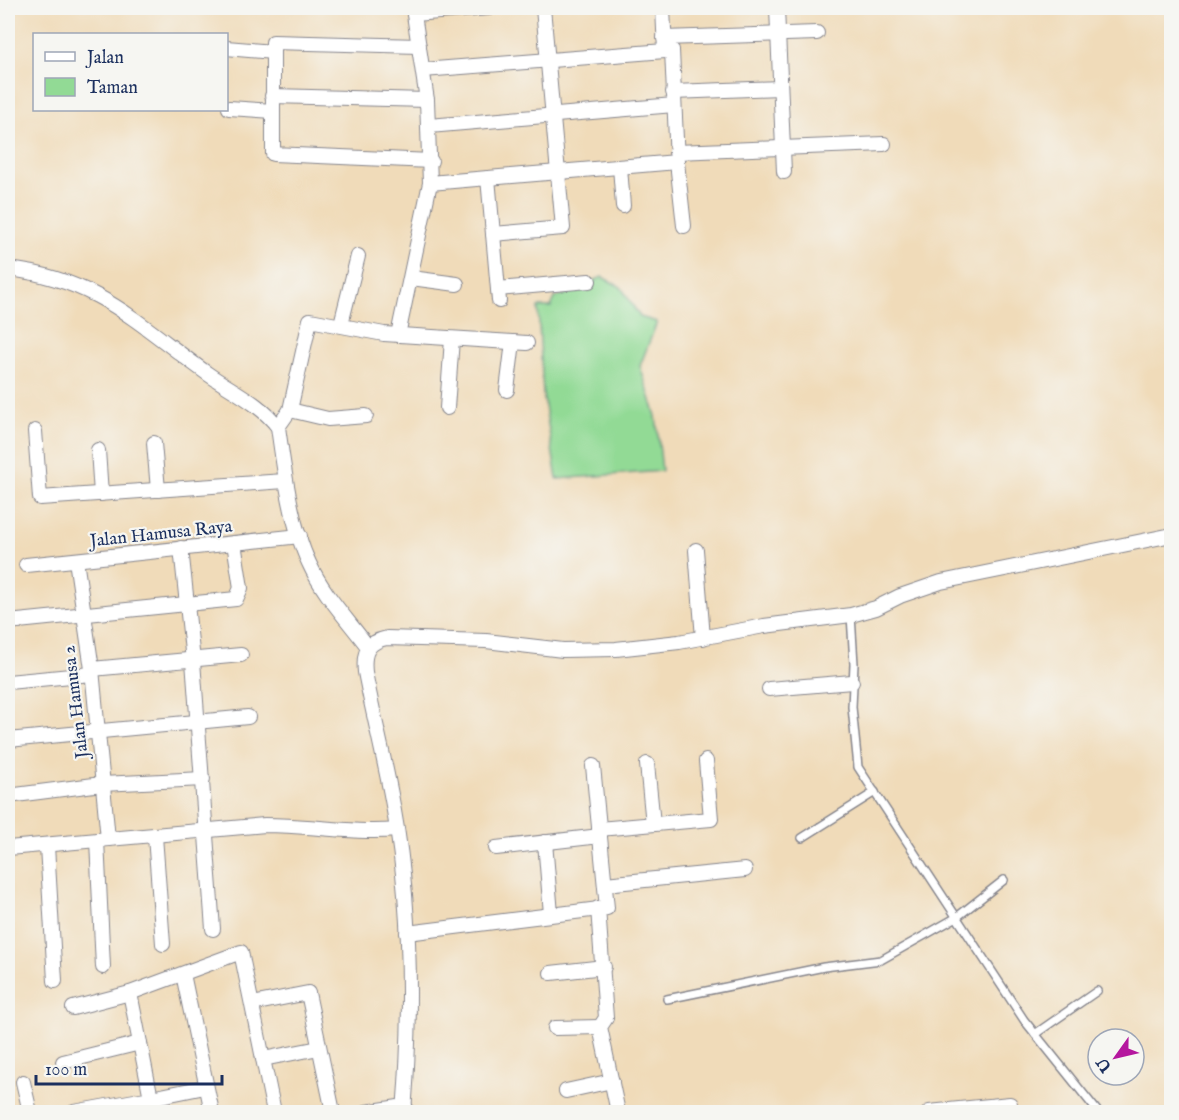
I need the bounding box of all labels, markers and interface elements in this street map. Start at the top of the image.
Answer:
legend [33,33,228,111]
text: Jalan [85,47,124,70]
text: Taman [87,77,138,100]
street label: Jalan Hamusa Raya [87,516,234,554]
street label: Jalan Hamusa 2 [58,644,95,762]
north arrow [1086,1027,1146,1087]
scale bar [36,1048,222,1086]
text: U [1093,1053,1118,1076]
text: 100 m [45,1059,87,1082]

